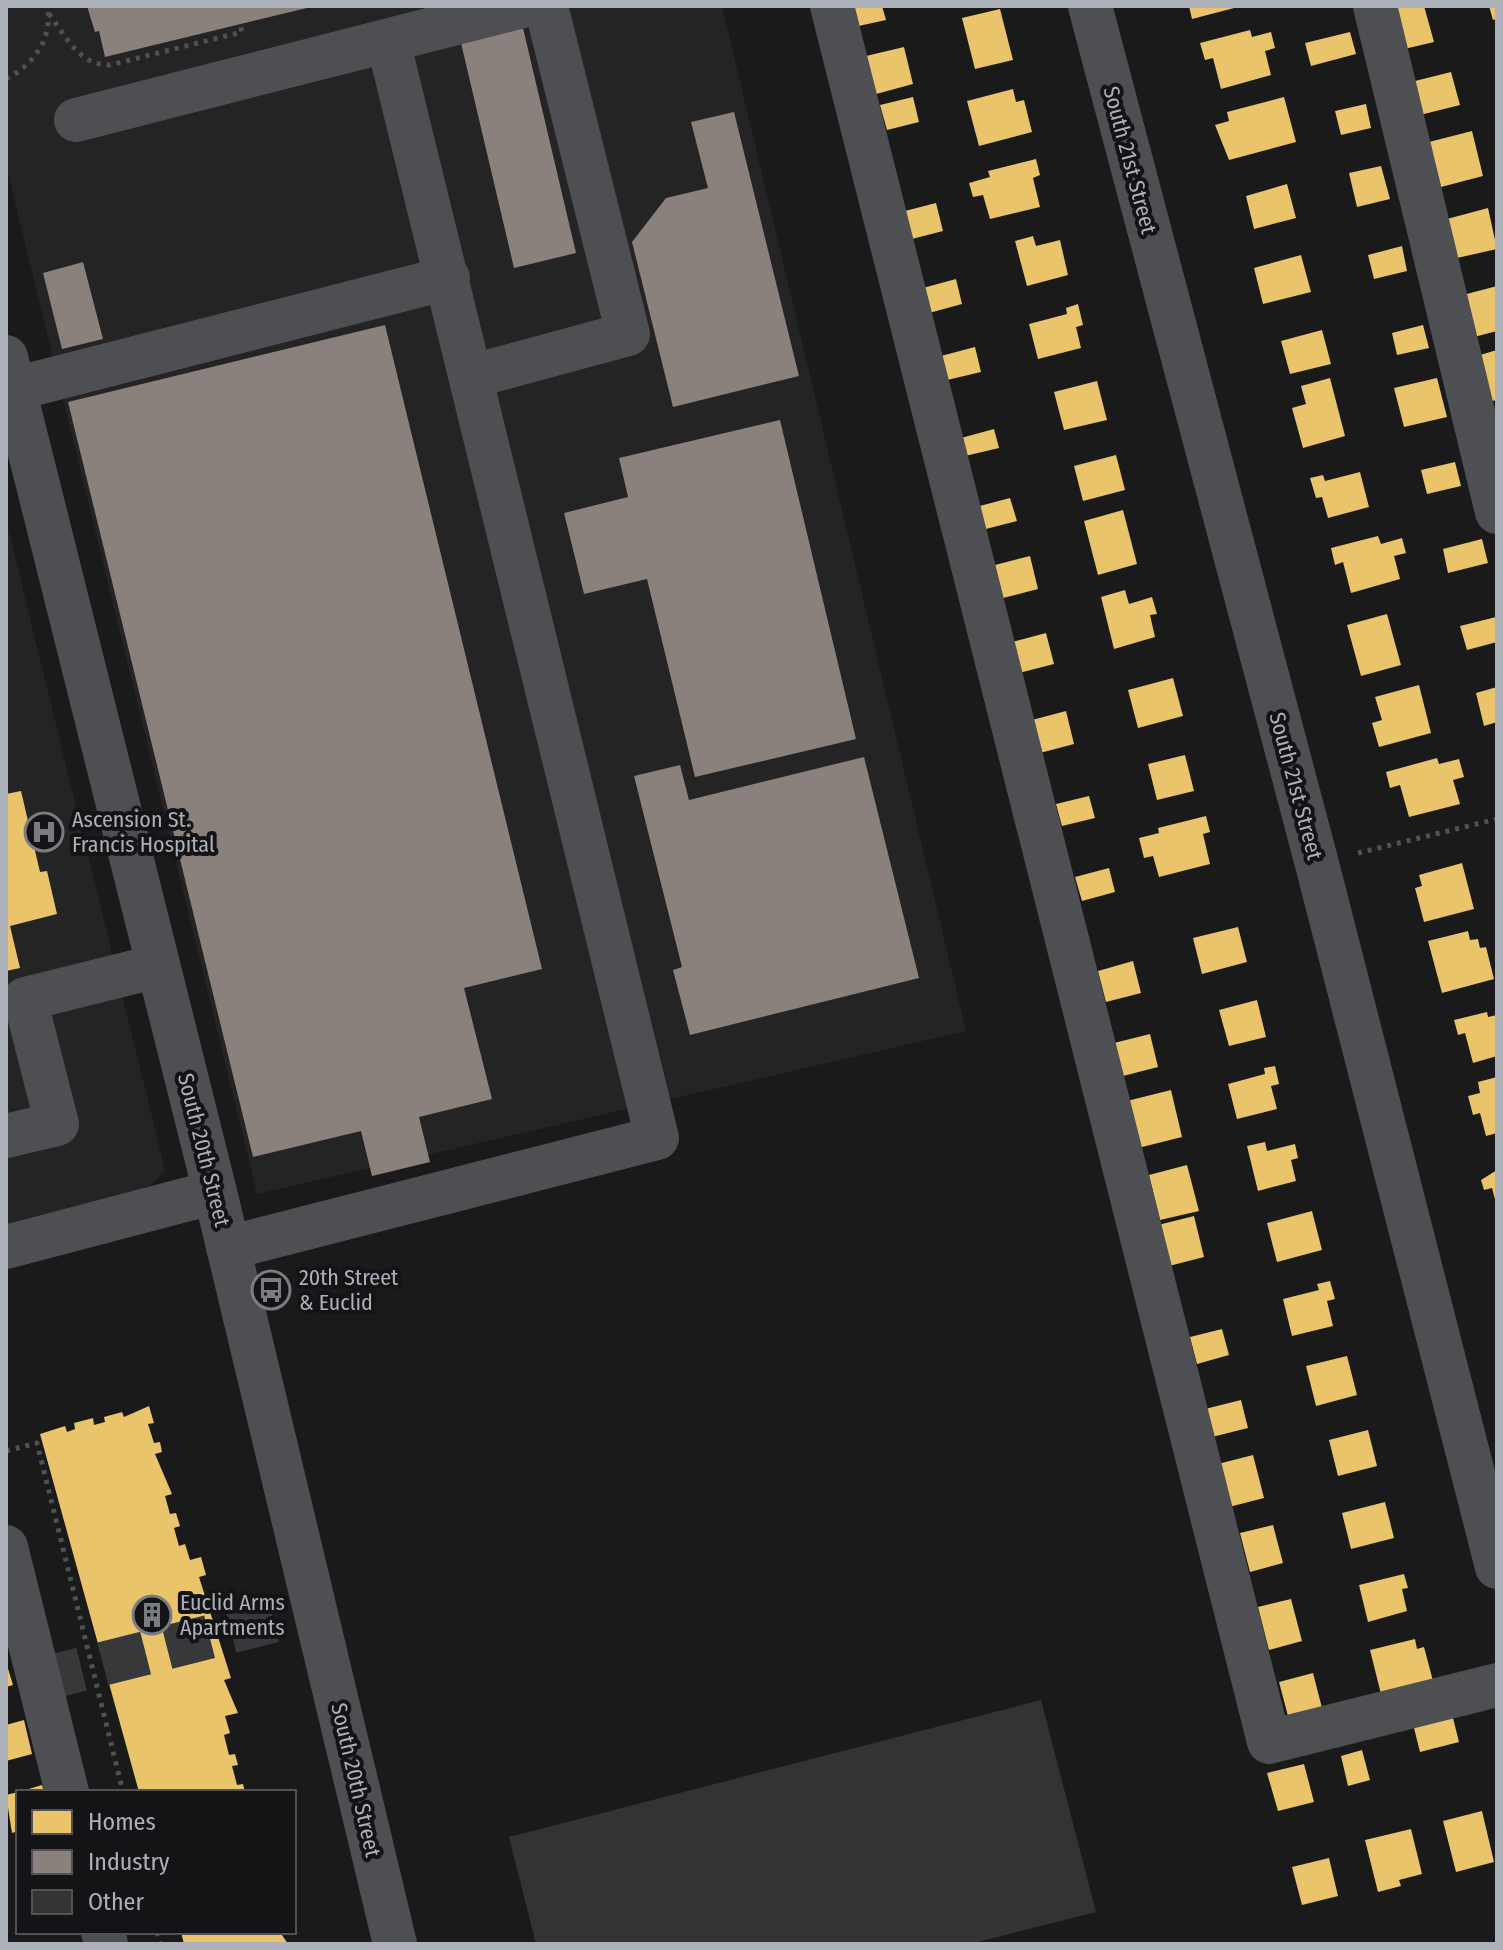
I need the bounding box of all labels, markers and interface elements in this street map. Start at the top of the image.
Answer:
street label: South 21st Street [1097,83,1163,237]
street label: South 21st Street [1263,709,1329,863]
place label: Ascension St. Francis Hospital [72,806,215,858]
hospital icon: Ascension St. Francis Hospital [23,811,65,853]
street label: South 20th Street [172,1070,236,1230]
place label: 20th Street & Euclid [299,1264,399,1316]
bus stop icon: 20th Street & Euclid [250,1269,292,1311]
place label: Euclid Arms Apartments [180,1589,285,1641]
building icon: Euclid Arms Apartments [131,1594,173,1636]
street label: South 20th Street [325,1700,387,1860]
legend [16,1790,296,1934]
text: Homes [88,1808,156,1836]
text: Industry [88,1848,170,1876]
text: Other [88,1888,144,1916]

